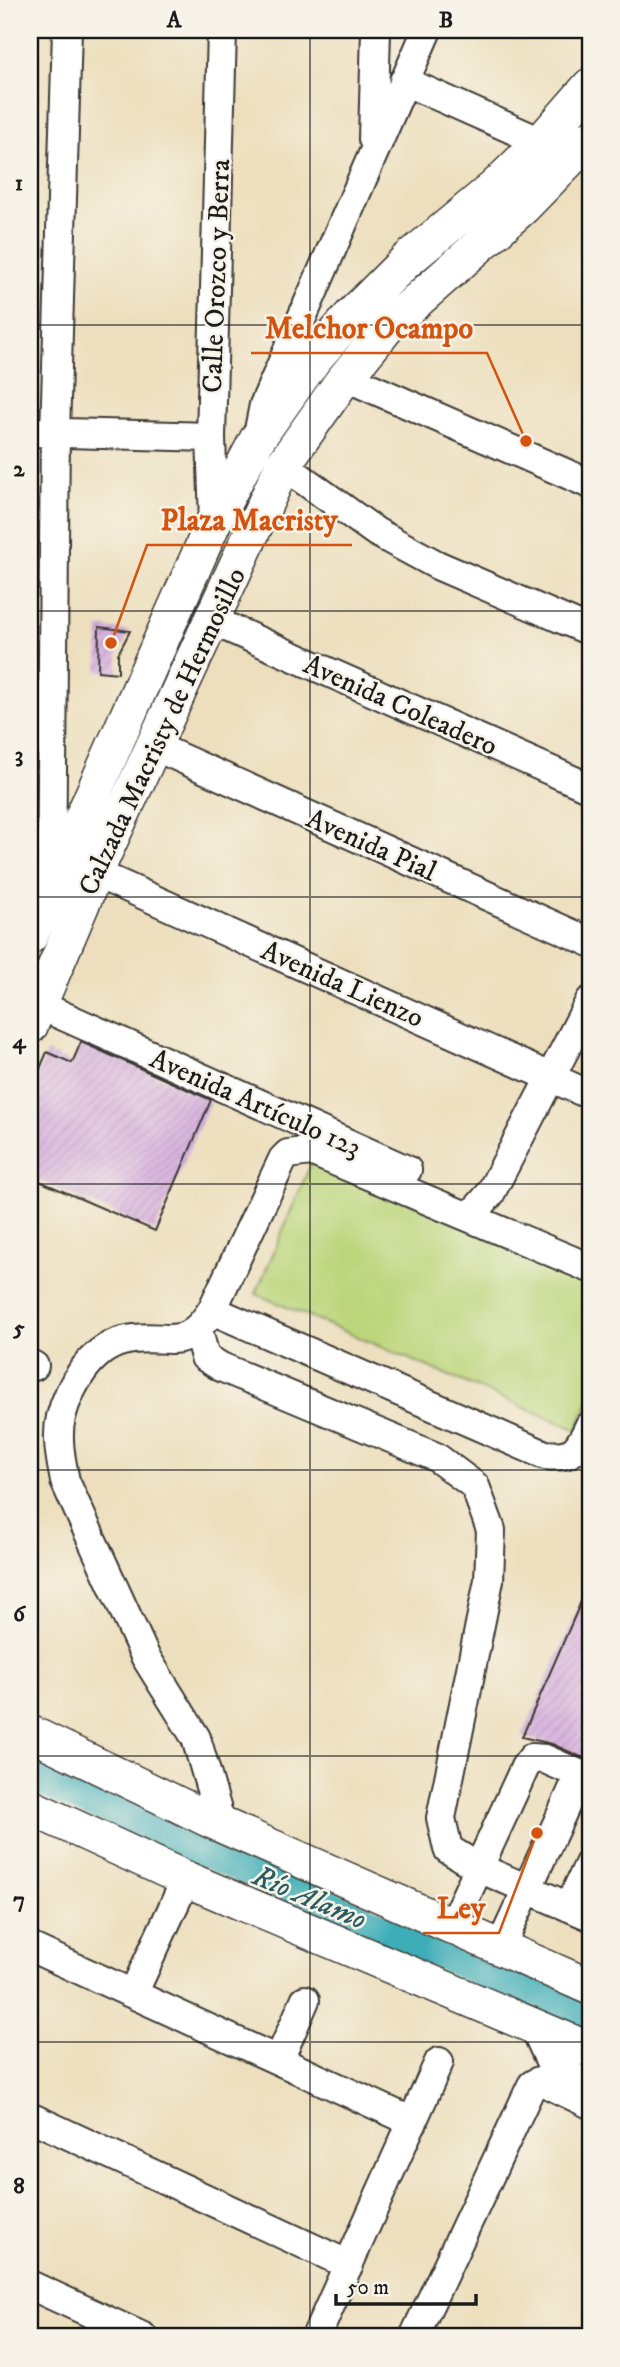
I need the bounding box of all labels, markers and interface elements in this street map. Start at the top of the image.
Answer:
text: A [166,6,183,35]
text: B [439,6,453,35]
street label: Calle Orozco y Berra [195,158,238,394]
text: 1 [15,169,23,198]
callout: Melchor Ocampo [251,302,487,353]
text: Melchor Ocampo [265,311,473,348]
text: 2 [13,455,25,484]
callout: Plaza Macristy [147,494,352,545]
text: Plaza Macristy [160,503,338,540]
street label: Calzada Macristy de Hermosillo [71,562,254,901]
street label: Avenida Coleadero [298,647,503,764]
text: 3 [15,741,23,770]
street label: Avenida Pial [301,801,442,890]
street label: Avenida Lienzo [256,933,429,1036]
text: 4 [12,1027,27,1056]
street label: Avenida Artículo 123 [144,1041,366,1166]
text: 5 [12,1314,25,1343]
text: 6 [13,1600,27,1629]
water label: Río Alamo [246,1857,372,1939]
callout: Ley [423,1882,499,1933]
text: 7 [13,1886,25,1915]
text: Ley [437,1891,486,1928]
text: 8 [13,2172,25,2201]
scale bar [336,2262,476,2306]
text: 50 m [347,2275,389,2301]

